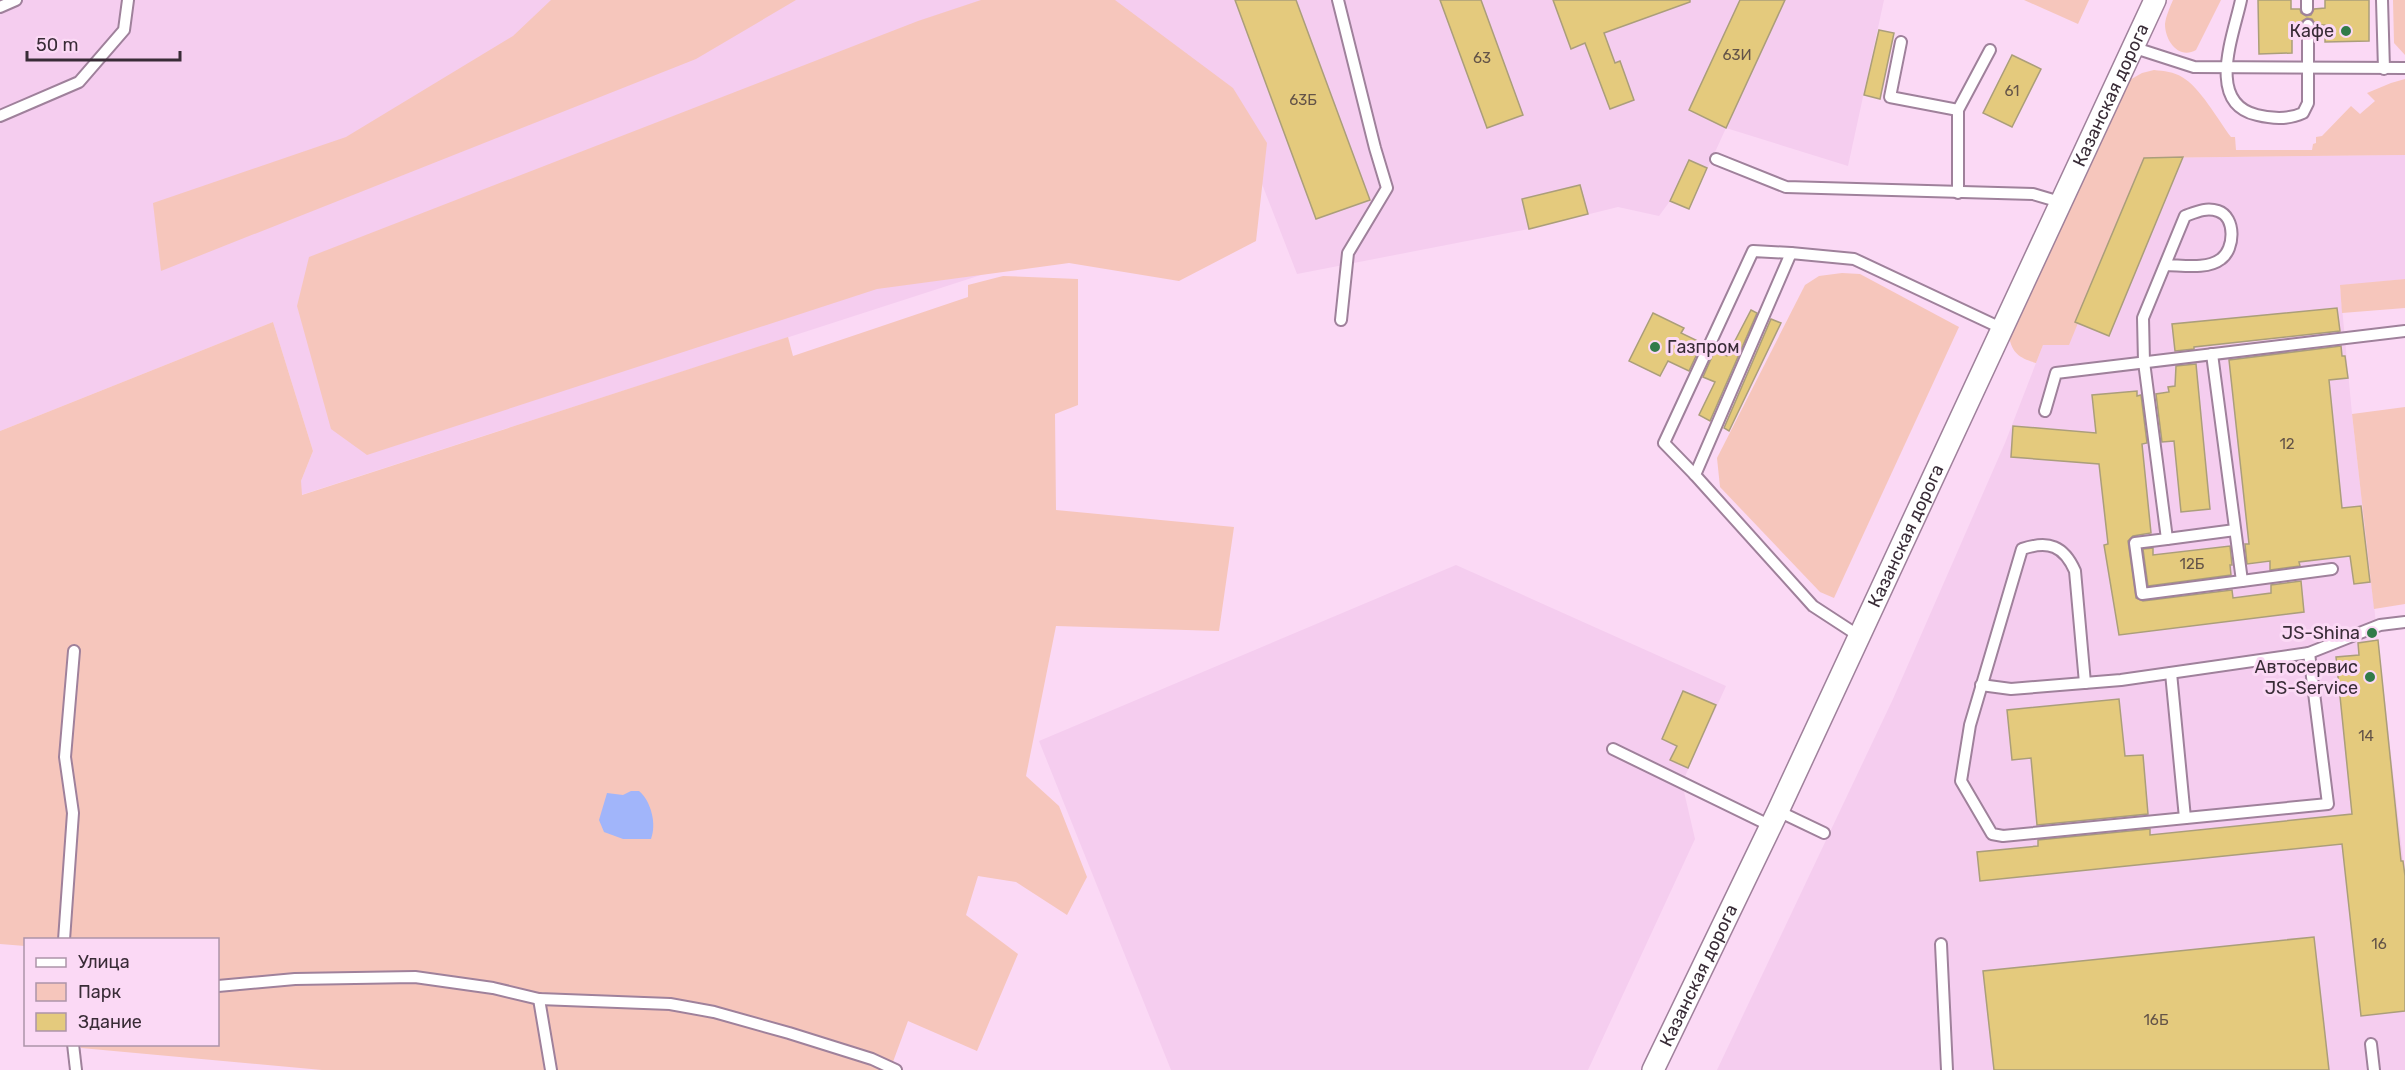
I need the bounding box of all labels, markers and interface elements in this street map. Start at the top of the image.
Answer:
street label: Казанская дорога [2068,20,2153,170]
place label: Кафе [2290,20,2334,42]
scale bar [27,24,180,62]
marker: Кафе [2339,24,2353,38]
text: 50 m [36,34,79,56]
house number: 63И [1722,46,1752,64]
house number: 63 [1473,49,1491,67]
house number: 61 [2004,82,2020,100]
house number: 63Б [1289,91,1317,109]
place label: Газпром [1667,336,1740,358]
marker: Газпром [1648,340,1662,354]
house number: 12 [2279,435,2295,453]
street label: Казанская дорога [1863,461,1949,611]
house number: 12Б [2180,555,2205,573]
place label: JS-Shina [2282,622,2360,644]
marker: JS-Shina [2365,626,2379,640]
place label: Автосервис JS-Service [2255,656,2358,699]
marker: Автосервис JS-Service [2363,670,2377,684]
house number: 14 [2358,727,2374,745]
street label: Казанская дорога [1655,901,1742,1050]
house number: 16 [2371,935,2387,953]
legend [24,938,219,1046]
text: Улица [78,951,130,973]
text: Парк [78,981,122,1003]
text: Здание [78,1011,142,1033]
house number: 16Б [2143,1011,2169,1029]

